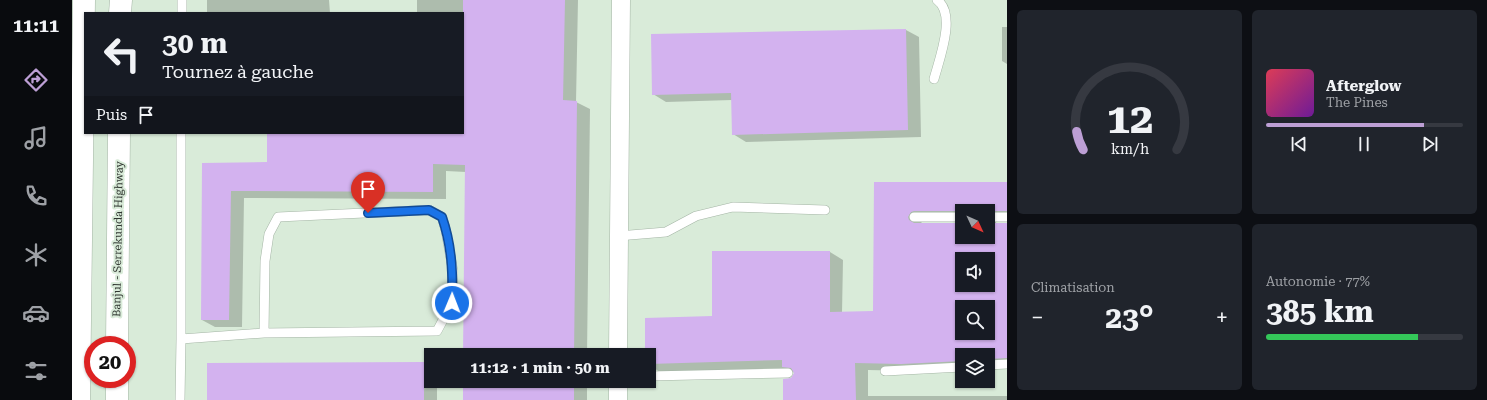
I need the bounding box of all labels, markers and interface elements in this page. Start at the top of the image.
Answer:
text: 11:11 [13,15,59,36]
text: 30 m [162,27,227,60]
icon: left [96,28,148,80]
text: Tournez à gauche [162,61,314,82]
icon: directions [22,66,50,94]
text: Afterglow [1326,77,1401,95]
text: 12 [1106,94,1153,143]
text: The Pines [1326,95,1388,110]
icon: arrive [135,104,157,126]
text: Puis [96,106,127,124]
icon: music [22,124,50,152]
icon: previous [1288,133,1310,155]
icon: pause [1353,133,1375,155]
icon: next [1419,133,1441,155]
text: km/h [1110,141,1149,157]
street label: Banjul - Serrekunda Highway [110,160,126,317]
pin [351,172,385,213]
icon: arrive [357,178,379,200]
icon: phone [22,182,50,210]
north arrow [955,204,995,244]
map controls [955,204,995,388]
icon: climate [22,241,50,269]
button: sound [955,252,995,292]
text: Autonomie · 77% [1266,274,1370,289]
text: Climatisation [1031,280,1115,295]
position arrow [431,282,473,324]
text: 385 km [1266,294,1374,329]
icon: car [22,299,50,327]
button: search [955,300,995,340]
text: 23° [1105,300,1154,335]
text: − [1031,305,1043,330]
text: + [1216,305,1228,330]
speed limit sign: 20 [84,336,136,388]
button: layers [955,348,995,388]
icon: filters [22,357,50,385]
text: 11:12 · 1 min · 50 m [470,359,610,377]

